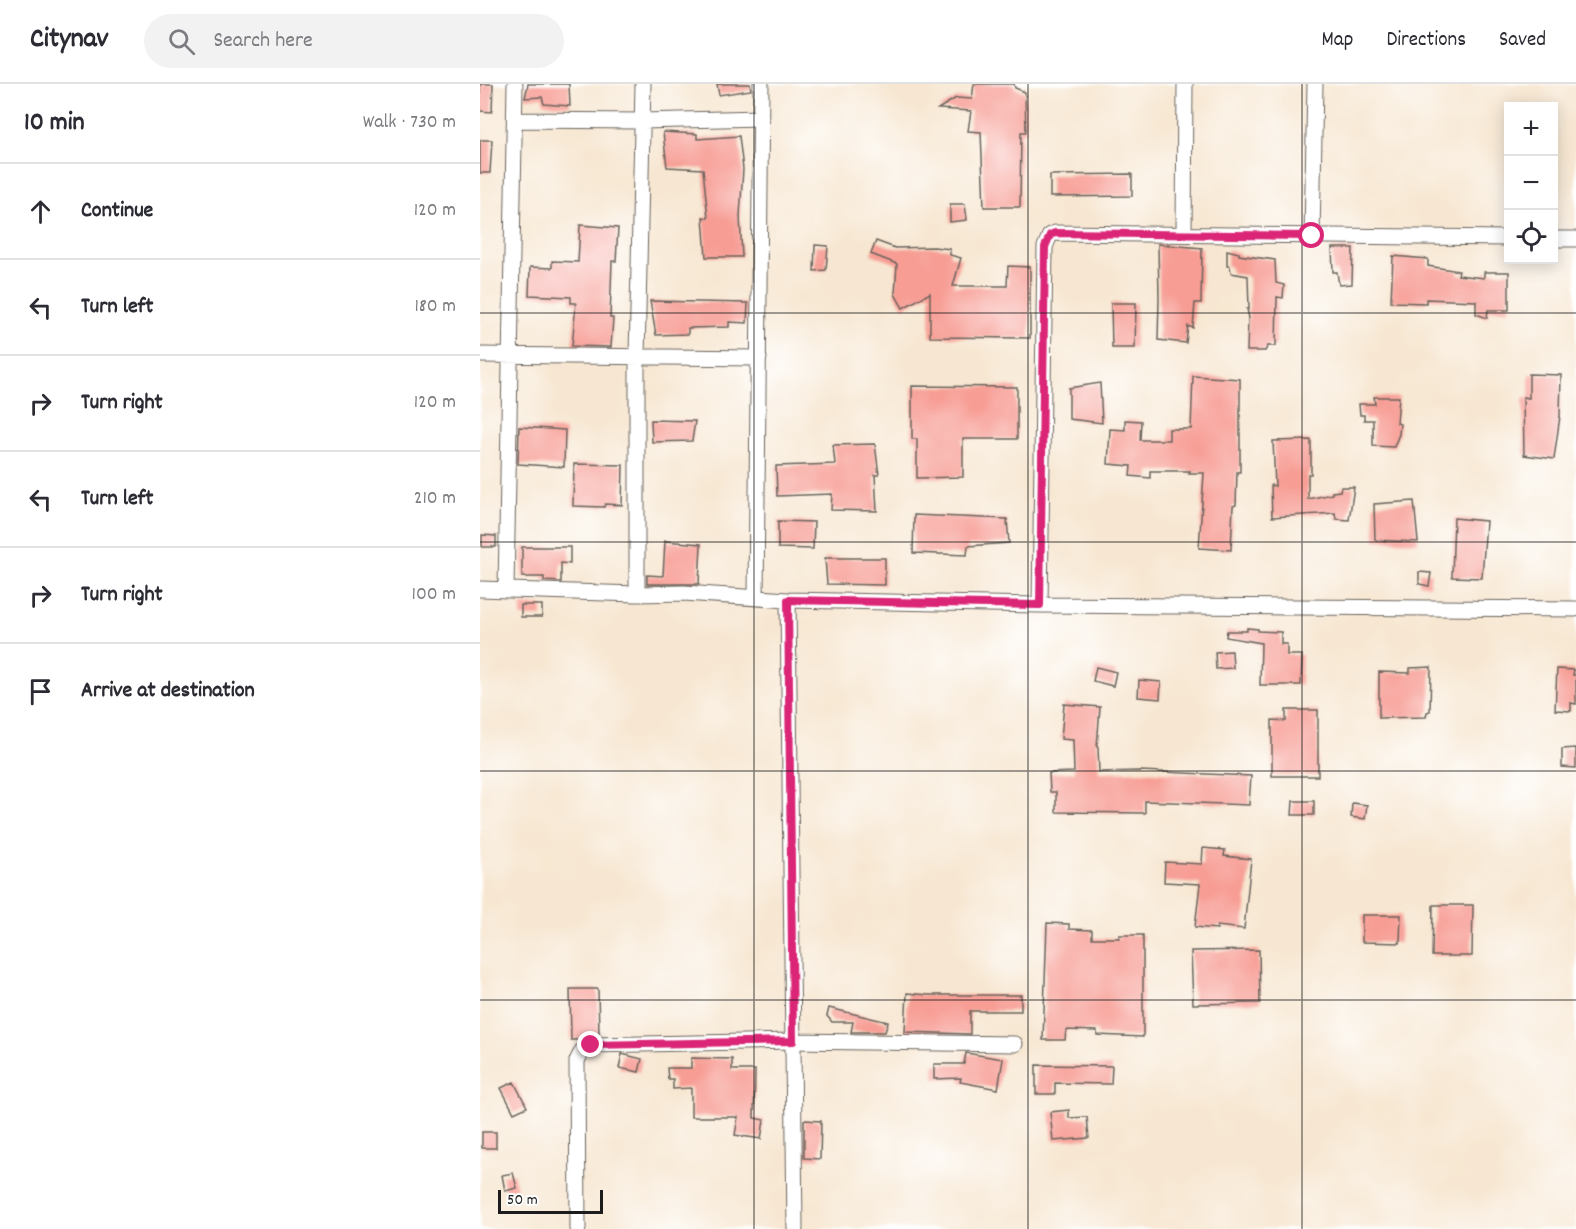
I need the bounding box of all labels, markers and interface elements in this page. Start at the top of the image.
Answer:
search box [144,14,564,68]
text: Citynav [30,21,108,61]
icon: search [165,25,198,58]
text: Search here [213,26,313,57]
text: Map [1322,26,1353,56]
text: Directions [1386,26,1466,56]
text: Saved [1499,26,1546,56]
map controls [1504,102,1558,264]
button: + [1504,102,1558,156]
text: 10 min [24,105,84,142]
text: Walk · 730 m [363,109,456,137]
button: − [1504,156,1558,210]
icon: ahead [24,195,57,228]
text: Continue [81,196,153,227]
text: 120 m [414,197,456,225]
button: locate [1504,210,1558,264]
route start [1298,222,1324,248]
icon: left [24,291,57,324]
text: Turn left [81,292,153,323]
text: 180 m [414,293,456,321]
icon: right [24,387,57,420]
text: Turn right [81,388,163,419]
text: 120 m [414,389,456,417]
icon: left [24,483,57,516]
text: Turn left [81,484,153,515]
text: 210 m [414,485,456,513]
icon: right [24,579,57,612]
text: Turn right [81,580,163,611]
text: 100 m [412,581,456,609]
icon: arrive [24,675,57,708]
text: Arrive at destination [81,676,255,707]
route end [577,1031,603,1057]
scale bar [498,1187,603,1214]
text: 50 m [507,1189,538,1212]

